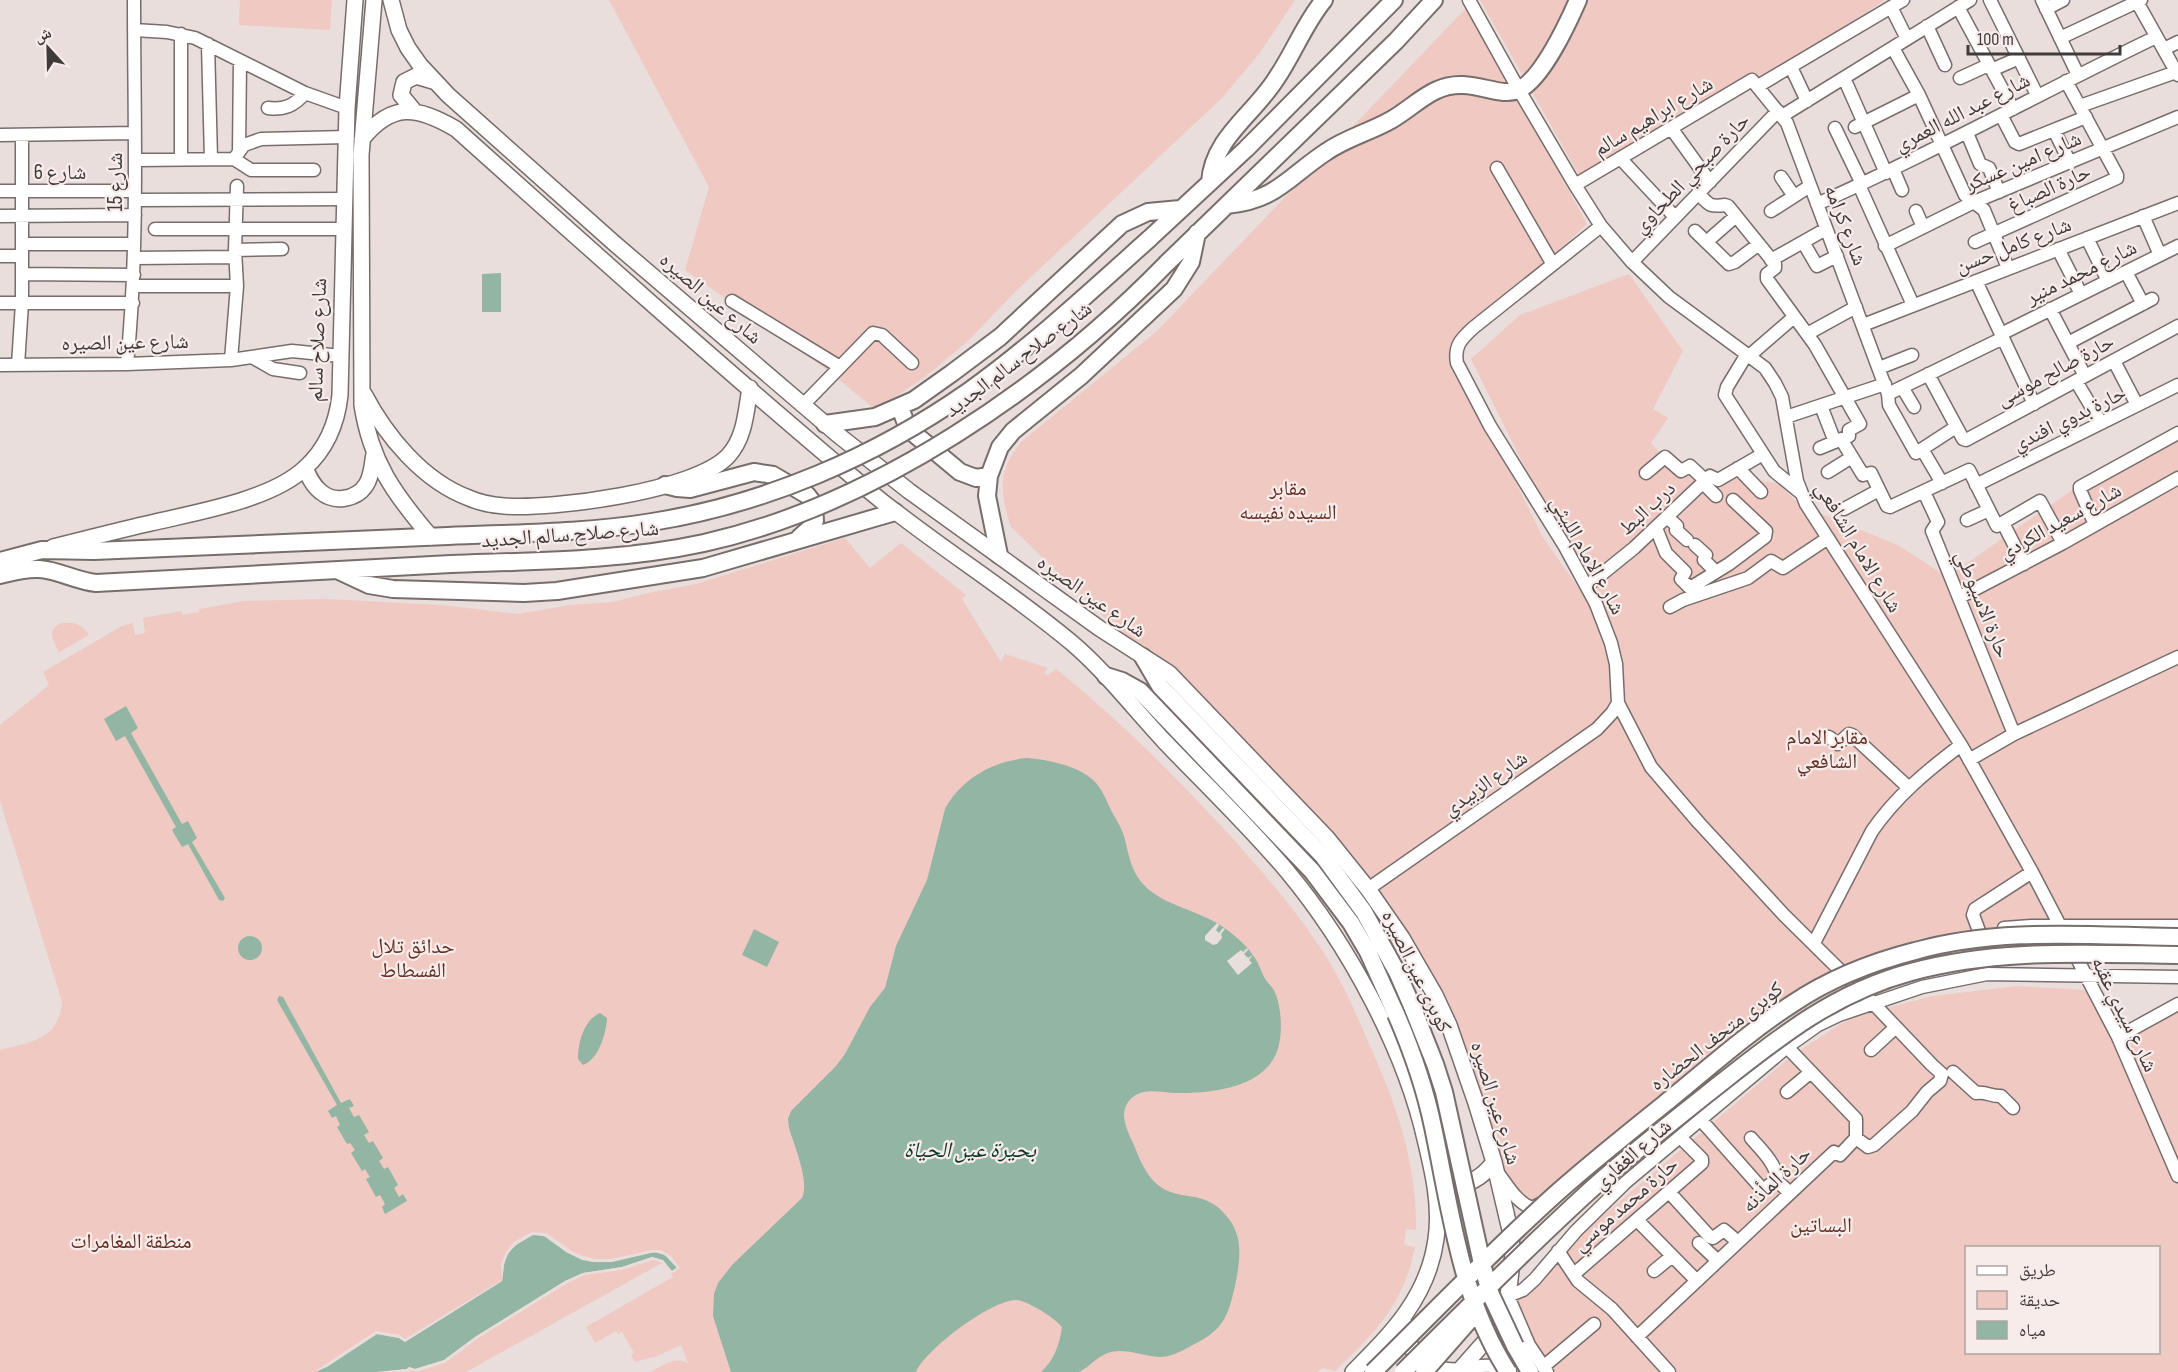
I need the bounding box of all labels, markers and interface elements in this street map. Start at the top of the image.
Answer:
north arrow [18,18,78,78]
scale bar [1968,18,2120,56]
text: ش [32,23,54,47]
text: 100 m [1977,29,2014,50]
street label: شارع عبد الله العمري [1890,67,2036,160]
street label: شارع ابراهيم سالم [1589,71,1718,163]
street label: حارة صبحي الطحاوي [1628,108,1758,241]
street label: شارع امين عسكر [1960,126,2085,198]
street label: شارع 15 [103,152,128,212]
street label: حارة الصباغ [2004,159,2095,218]
street label: شارع 6 [34,160,86,185]
street label: شارع كرامه [1819,181,1872,269]
street label: شارع كامل حسن [1952,212,2075,279]
street label: شارع محمد منير [2021,235,2141,311]
street label: شارع عين الصيره [654,247,767,350]
street label: شارع صلاح سالم [303,278,333,402]
street label: شارع صلاح سالم الجديد [940,296,1097,424]
street label: شارع عين الصيره [61,329,189,356]
street label: حارة صالح موسى [1992,329,2118,412]
street label: حارة بدوي افندي [2008,380,2132,460]
park label: مقابر السيده نفيسه [1239,476,1337,525]
street label: درب البط [1614,476,1681,541]
street label: شارع الامام الشافعي [1807,477,1907,619]
street label: شارع سعيد الكردي [1995,478,2127,568]
street label: شارع الامام الليثي [1542,492,1630,621]
street label: شارع صلاح سالم الجديد [480,516,660,554]
street label: حارة الاسيوطي [1946,547,2015,663]
street label: شارع عين الصيره [1032,550,1151,643]
park label: مقابر الامام الشافعي [1786,725,1868,777]
street label: شارع الزبيدي [1438,745,1534,824]
street label: كوبرى عين الصيره [1376,906,1457,1037]
park label: حدائق تلال الفسطاط [371,934,455,983]
street label: شارع سيدي عقبه [2083,952,2163,1077]
street label: كوبرى متحف الحضاره [1645,976,1788,1096]
street label: شارع عين الصيره [1465,1039,1526,1168]
street label: شارع الغفاري [1588,1113,1679,1198]
water label: بحيرة عين الحياة [904,1137,1037,1164]
street label: حارة المأذنه [1736,1140,1816,1218]
street label: حارة محمد موسي [1567,1152,1685,1260]
park label: البساتين [1790,1213,1852,1238]
park label: منطقة المغامرات [70,1229,192,1254]
legend [1965,1246,2160,1354]
text: طريق [2019,1260,2056,1281]
text: حديقة [2019,1290,2060,1311]
text: مياه [2019,1320,2046,1341]

